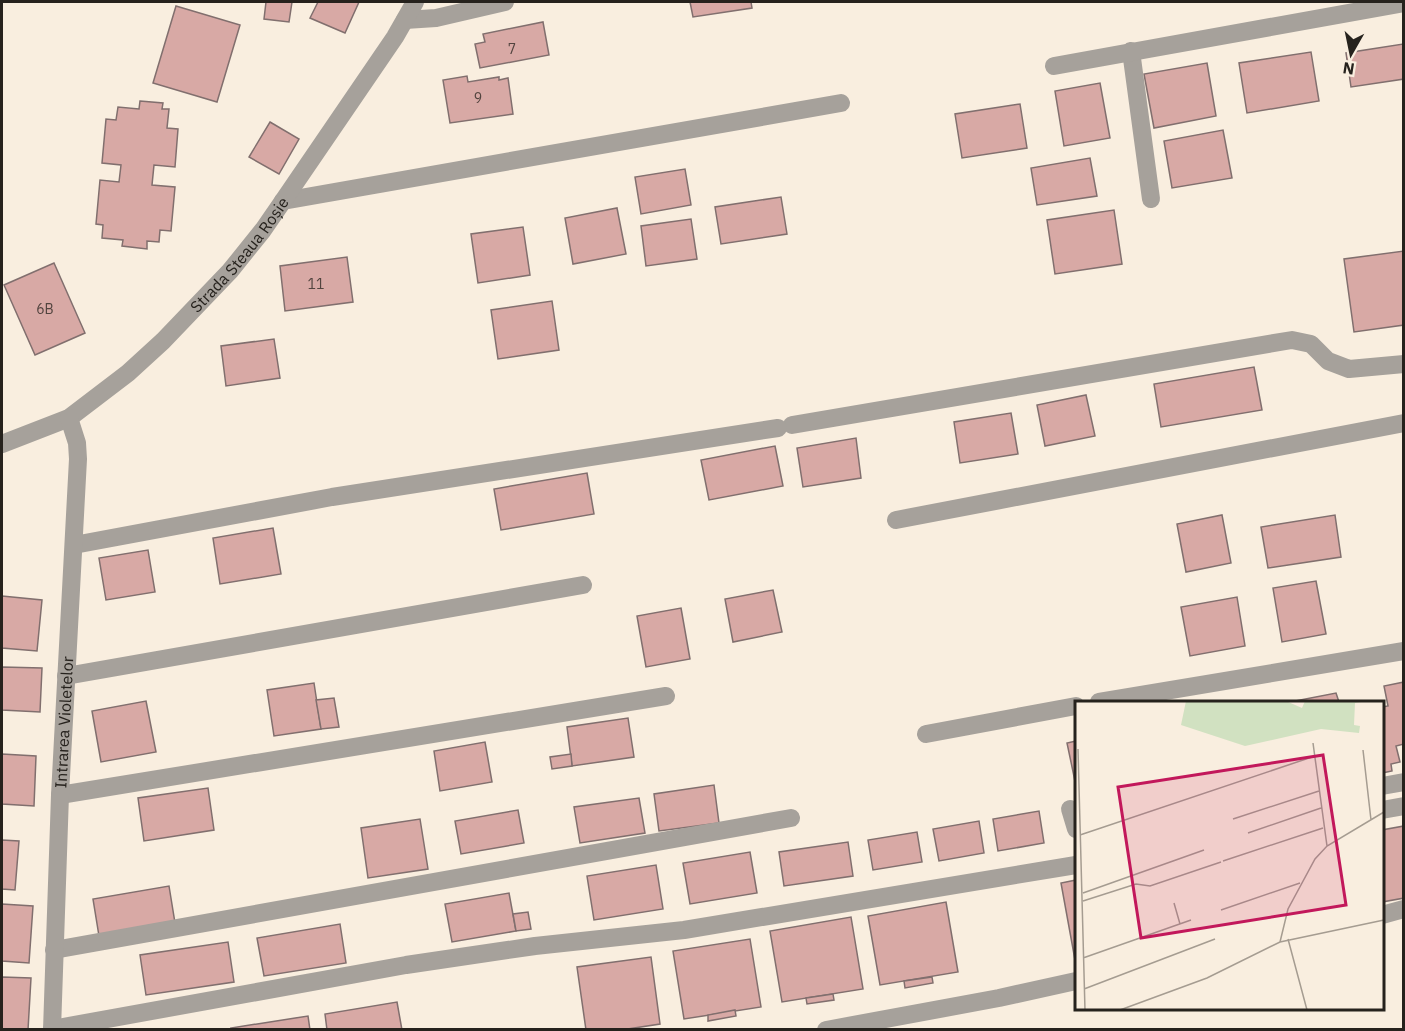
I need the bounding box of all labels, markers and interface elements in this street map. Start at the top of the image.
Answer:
north arrow [1321,24,1381,84]
house number: 7 [508,40,516,58]
text: N [1341,58,1356,80]
house number: 9 [474,89,482,107]
street label: Strada Steaua Roșie [186,193,293,317]
house number: 11 [308,275,324,293]
house number: 6B [36,300,54,318]
street label: Intrarea Violetelor [50,656,77,789]
inset map [1075,701,1384,1010]

